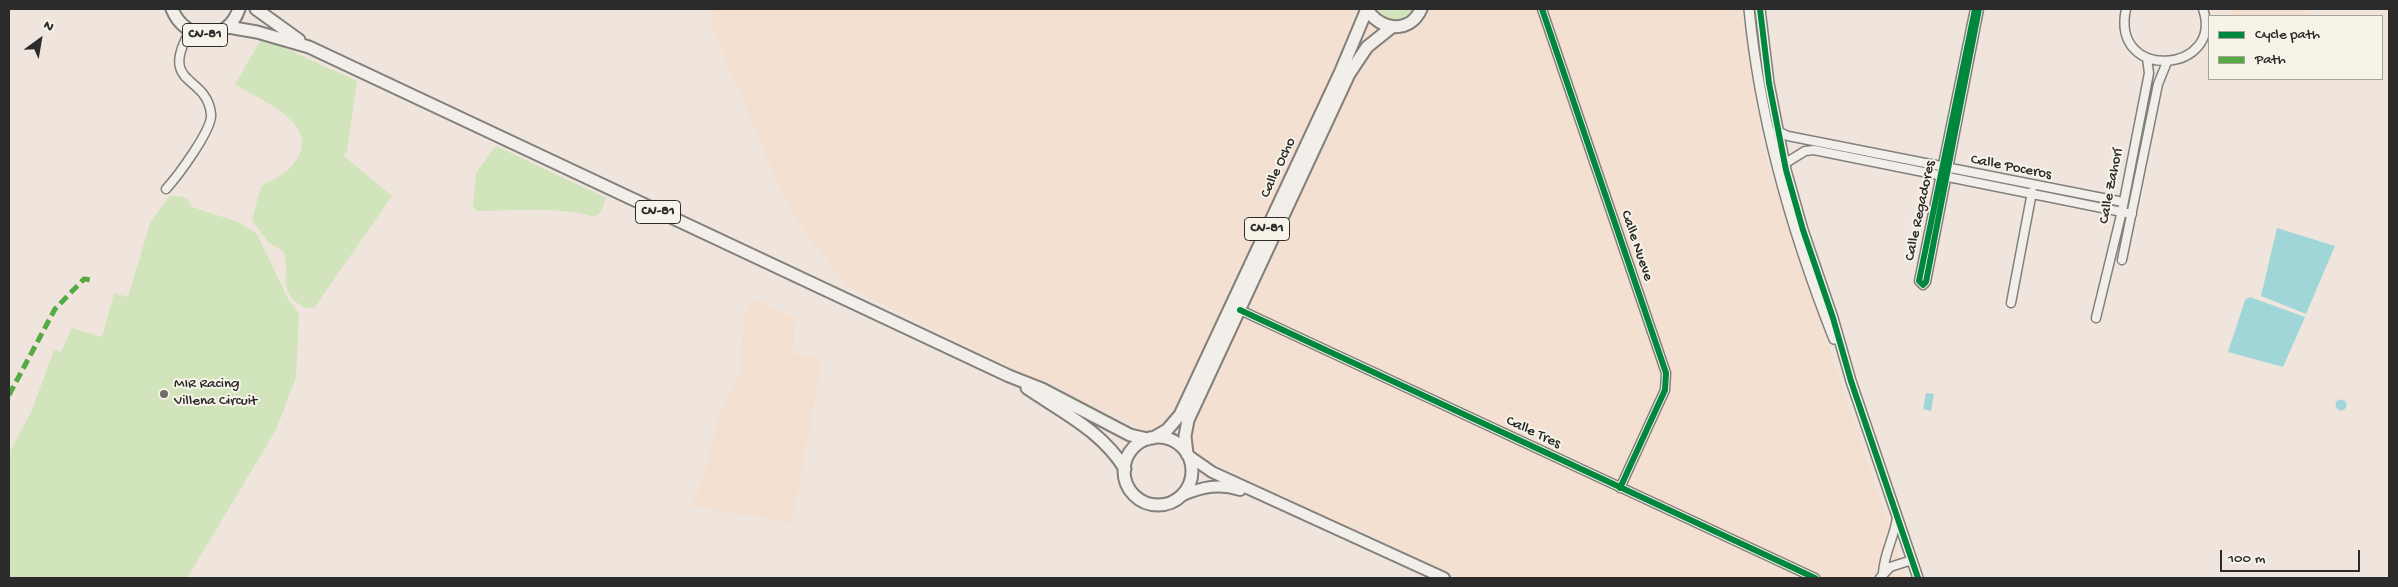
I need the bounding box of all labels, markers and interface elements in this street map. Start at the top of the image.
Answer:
north arrow [15,15,65,65]
legend [2208,15,2383,80]
text: N [40,17,57,36]
road number: CV-81 [182,24,228,46]
text: Cycle path [2255,26,2320,44]
text: Path [2255,51,2286,69]
street label: Calle Ocho [1257,135,1301,201]
street label: Calle Zahorí [2096,147,2128,225]
street label: Calle Poceros [1969,151,2053,185]
street label: Calle Regadores [1902,159,1940,263]
road number: CV-81 [636,200,680,223]
street label: Calle Nueve [1616,208,1656,284]
road number: CV-81 [1244,218,1290,240]
place label: MIR Racing Villena Circuit [174,376,257,411]
marker: MIR Racing Villena Circuit [158,388,170,400]
street label: Calle Tres [1503,412,1563,454]
scale bar [2223,540,2363,572]
text: 100 m [2228,550,2265,568]

